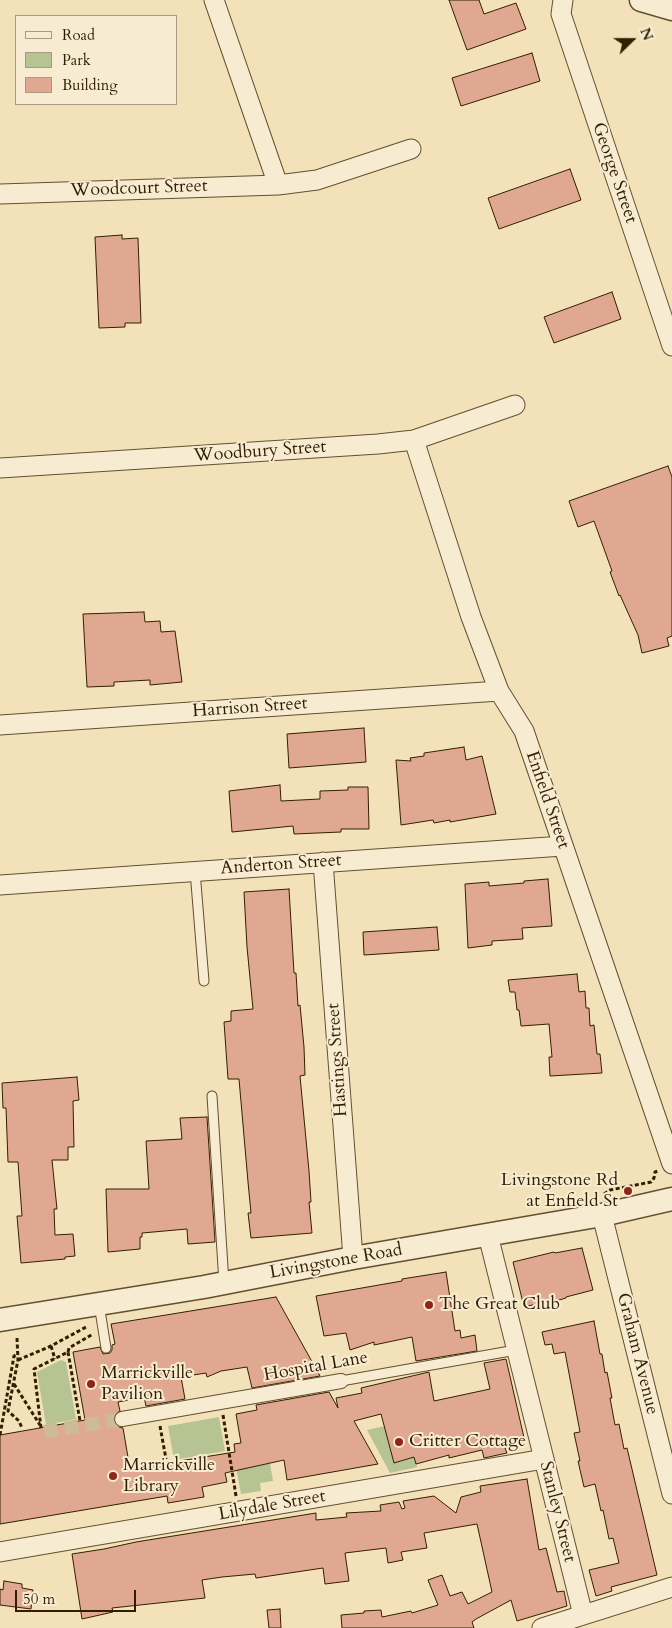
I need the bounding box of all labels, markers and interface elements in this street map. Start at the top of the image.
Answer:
legend [15,15,178,105]
north arrow [607,15,657,65]
text: Road [62,25,95,45]
text: N [635,25,657,43]
text: Park [62,50,91,70]
text: Building [62,75,118,95]
street label: George Street [587,120,641,226]
street label: Woodcourt Street [70,176,208,202]
street label: Woodbury Street [193,437,327,467]
street label: Harrison Street [192,693,308,723]
street label: Enfield Street [520,748,574,852]
street label: Anderton Street [220,850,342,880]
street label: Hastings Street [323,1002,353,1118]
place label: Livingstone Rd at Enfield St [501,1170,618,1212]
marker: Livingstone Rd at Enfield St [622,1185,634,1197]
street label: Livingstone Road [268,1240,404,1284]
street label: Graham Avenue [611,1291,663,1417]
place label: The Great Club [439,1294,560,1316]
marker: The Great Club [423,1299,435,1311]
street label: Hospital Lane [262,1347,370,1387]
place label: Marrickville Pavilion [101,1363,193,1406]
marker: Marrickville Pavilion [85,1378,97,1390]
place label: Critter Cottage [409,1431,526,1453]
marker: Critter Cottage [393,1436,405,1448]
place label: Marrickville Library [123,1455,215,1498]
street label: Stanley Street [534,1459,580,1565]
marker: Marrickville Library [107,1470,119,1482]
street label: Lilydale Street [217,1486,327,1526]
scale bar [18,1580,139,1612]
text: 50 m [23,1589,55,1609]

